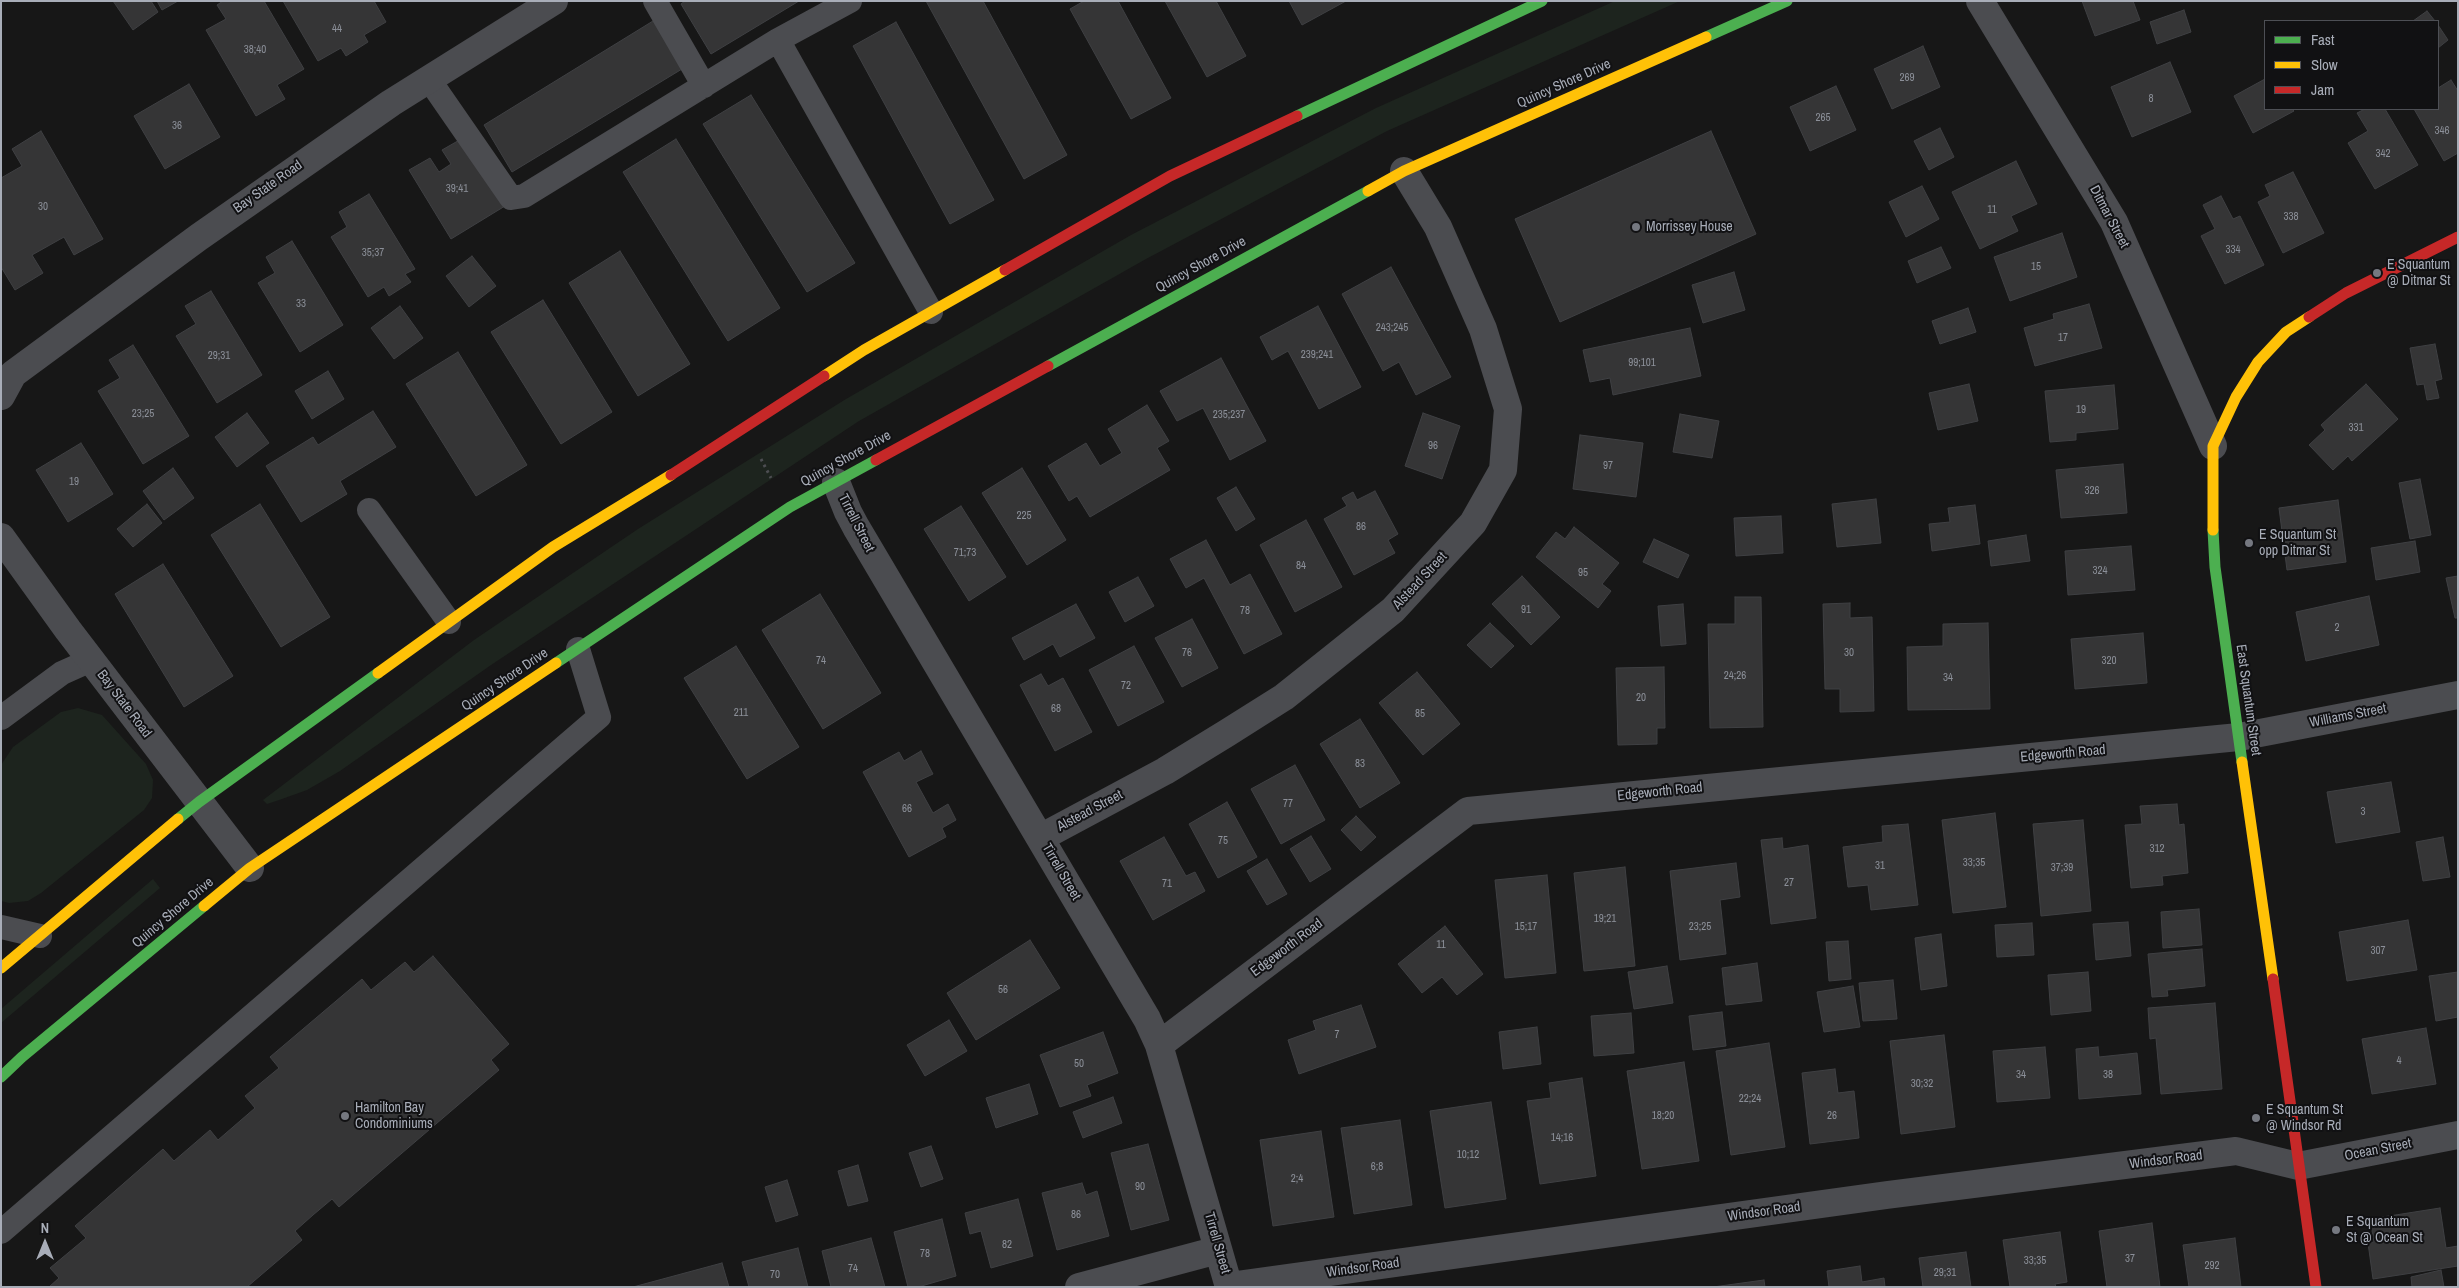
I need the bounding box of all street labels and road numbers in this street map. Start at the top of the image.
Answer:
street label: Quincy Shore Drive [1515,56,1613,112]
street label: Bay State Road [230,157,306,217]
street label: Ditmar Street [2086,183,2132,251]
street label: Quincy Shore Drive [1153,233,1249,297]
street label: Quincy Shore Drive [798,427,894,491]
street label: Tirrell Street [834,491,878,555]
street label: Alstead Street [1389,549,1451,613]
street label: East Squantum Street [2232,643,2264,757]
street label: Quincy Shore Drive [459,645,551,715]
street label: Bay State Road [93,667,155,741]
street label: Williams Street [2308,700,2388,732]
street label: Edgeworth Road [2020,742,2106,766]
street label: Edgeworth Road [1617,779,1703,805]
street label: Alstead Street [1054,787,1126,835]
street label: Tirrell Street [1038,841,1084,903]
street label: Quincy Shore Drive [129,874,217,952]
street label: Edgeworth Road [1248,916,1326,980]
street label: Ocean Street [2343,1135,2413,1165]
street label: Windsor Road [2129,1147,2203,1173]
street label: Windsor Road [1727,1199,1801,1225]
street label: Tirrell Street [1200,1210,1234,1276]
street label: Windsor Road [1326,1255,1400,1281]

